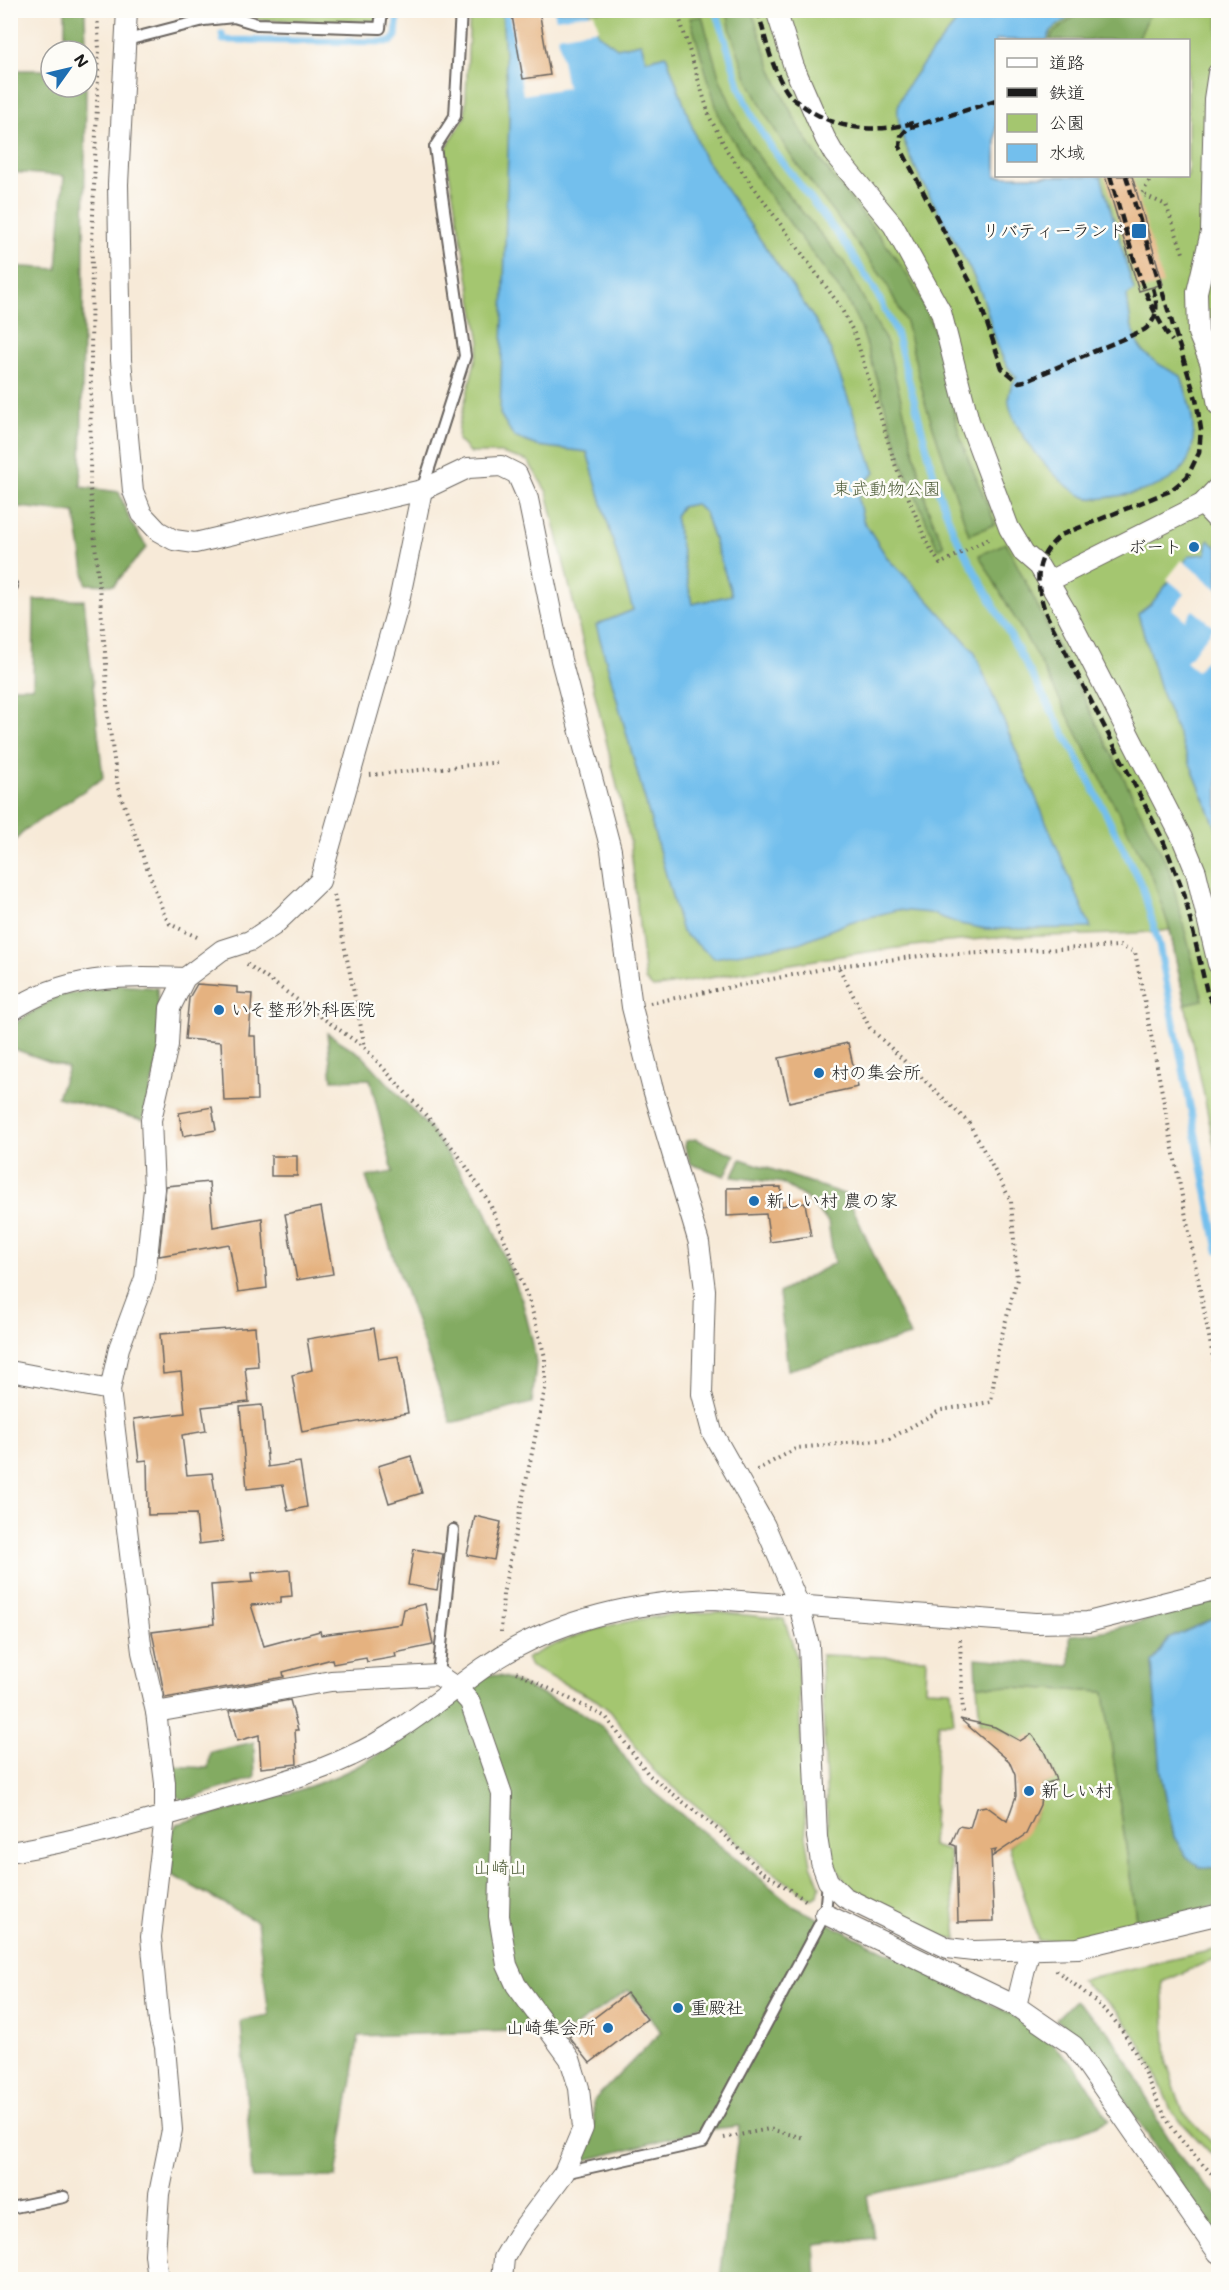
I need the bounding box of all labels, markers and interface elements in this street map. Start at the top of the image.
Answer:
north arrow [39,39,99,99]
legend [995,39,1190,177]
text: N [70,49,94,71]
text: 道路 [1049,50,1085,74]
text: 鉄道 [1049,80,1085,104]
text: 公園 [1049,110,1085,134]
text: 水域 [1049,140,1085,164]
place label: リバティーランド [982,218,1126,242]
marker: リバティーランド [1130,222,1148,240]
park label: 東武動物公園 [833,476,941,500]
place label: ボート [1128,534,1182,558]
marker: ボート [1187,540,1201,554]
place label: いそ整形外科医院 [231,997,375,1021]
marker: いそ整形外科医院 [212,1003,226,1017]
place label: 村の集会所 [831,1060,921,1084]
marker: 村の集会所 [812,1066,826,1080]
place label: 新しい村 農の家 [766,1188,898,1212]
marker: 新しい村 農の家 [747,1194,761,1208]
place label: 新しい村 [1041,1778,1113,1802]
marker: 新しい村 [1022,1784,1036,1798]
park label: 山崎山 [473,1855,527,1879]
place label: 重殿社 [690,1995,744,2019]
marker: 重殿社 [671,2001,685,2015]
place label: 山崎集会所 [506,2015,596,2039]
marker: 山崎集会所 [601,2021,615,2035]

